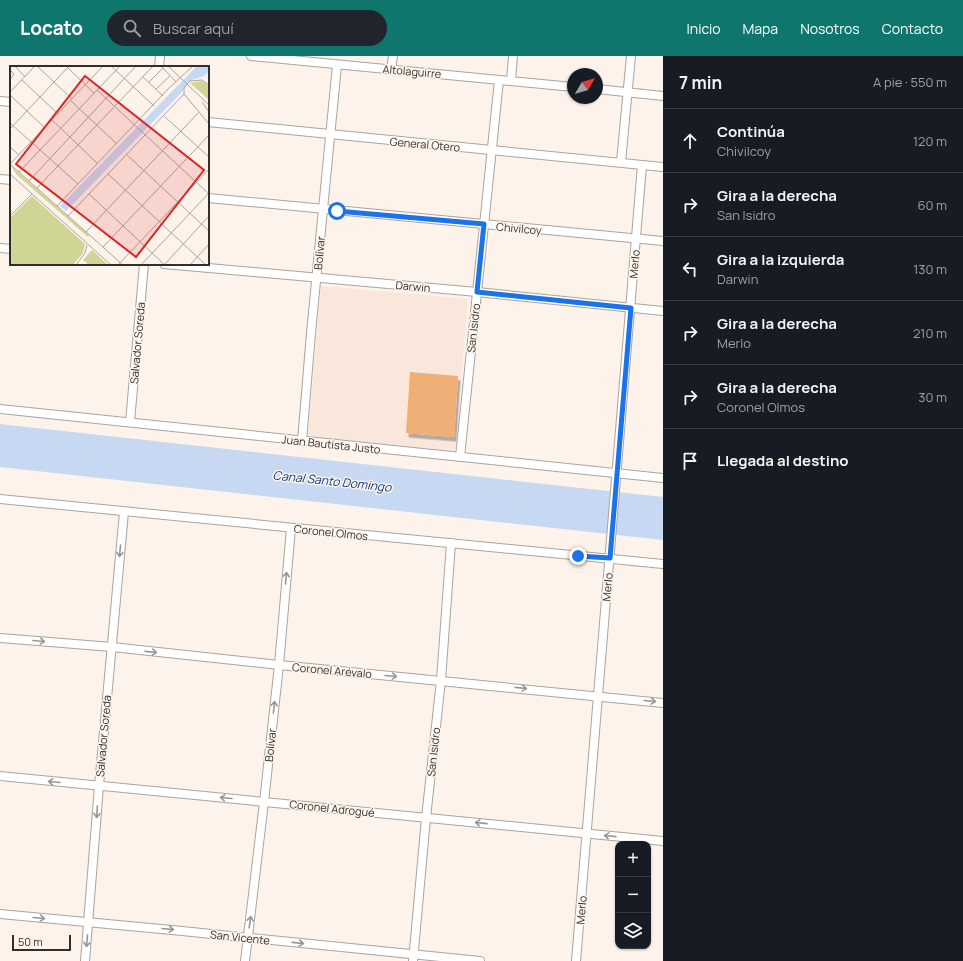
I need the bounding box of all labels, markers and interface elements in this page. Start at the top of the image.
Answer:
search box [107,10,387,46]
text: Locato [20,15,83,41]
icon: search [121,17,143,39]
text: Buscar aquí [153,18,234,39]
text: Inicio [687,19,721,38]
text: Mapa [743,19,778,38]
text: Nosotros [800,19,860,38]
text: Contacto [882,19,943,38]
street label: Altolaguirre [382,61,442,81]
inset map [10,66,209,265]
north arrow [567,68,603,104]
text: 7 min [679,71,722,94]
text: A pie · 550 m [873,73,947,91]
text: Continúa [717,121,785,142]
icon: ahead [679,130,701,152]
text: 120 m [913,132,947,150]
street label: General Otero [389,133,461,155]
text: Chivilcoy [717,142,771,160]
text: Gira a la derecha [717,185,837,206]
icon: right [679,194,701,216]
text: 60 m [917,196,947,214]
route start [328,202,346,220]
text: San Isidro [717,206,775,224]
street label: Chivilcoy [496,219,543,237]
street label: Bolívar [310,236,328,270]
street label: Merlo [625,249,643,279]
text: Gira a la izquierda [717,249,844,270]
icon: left [679,258,701,280]
text: 130 m [913,260,947,278]
text: Darwin [717,270,758,288]
street label: Darwin [395,277,431,295]
street label: Salvador Soreda [126,301,148,385]
street label: San Isidro [463,302,483,353]
text: Gira a la derecha [717,313,837,334]
icon: right [679,322,701,344]
text: 210 m [913,324,947,342]
text: Merlo [717,334,751,352]
text: Gira a la derecha [717,377,837,398]
icon: right [679,386,701,408]
text: 30 m [918,388,947,406]
text: Coronel Olmos [717,398,805,416]
street label: Juan Bautista Justo [281,431,382,457]
icon: arrive [679,450,701,472]
text: Llegada al destino [717,450,849,471]
water label: Canal Santo Domingo [272,466,393,496]
street label: Coronel Olmos [293,521,369,543]
one-way arrow [117,544,124,557]
route end [569,547,587,565]
one-way arrow [283,572,290,585]
street label: Merlo [598,572,616,602]
one-way arrow [32,638,45,645]
one-way arrow [144,648,157,655]
street label: Coronel Arévalo [291,659,373,681]
one-way arrow [384,672,397,679]
one-way arrow [514,685,527,692]
street label: Salvador Soreda [92,694,114,778]
one-way arrow [643,698,656,705]
one-way arrow [271,701,278,714]
street label: San Isidro [423,726,443,777]
street label: Bolívar [261,727,279,763]
one-way arrow [48,778,61,785]
one-way arrow [220,794,233,801]
street label: Coronel Adrogué [289,796,376,820]
one-way arrow [93,805,100,818]
one-way arrow [475,819,488,827]
one-way arrow [604,832,617,840]
map controls [615,841,651,949]
button: + [615,841,651,877]
button: − [615,877,651,913]
street label: Merlo [572,895,590,925]
button: layers [615,913,651,949]
one-way arrow [32,914,45,921]
one-way arrow [246,916,254,929]
one-way arrow [161,926,174,933]
street label: San Vicente [209,926,271,948]
scale bar [12,933,71,952]
text: 50 m [18,934,43,949]
one-way arrow [83,934,90,947]
one-way arrow [291,939,304,946]

